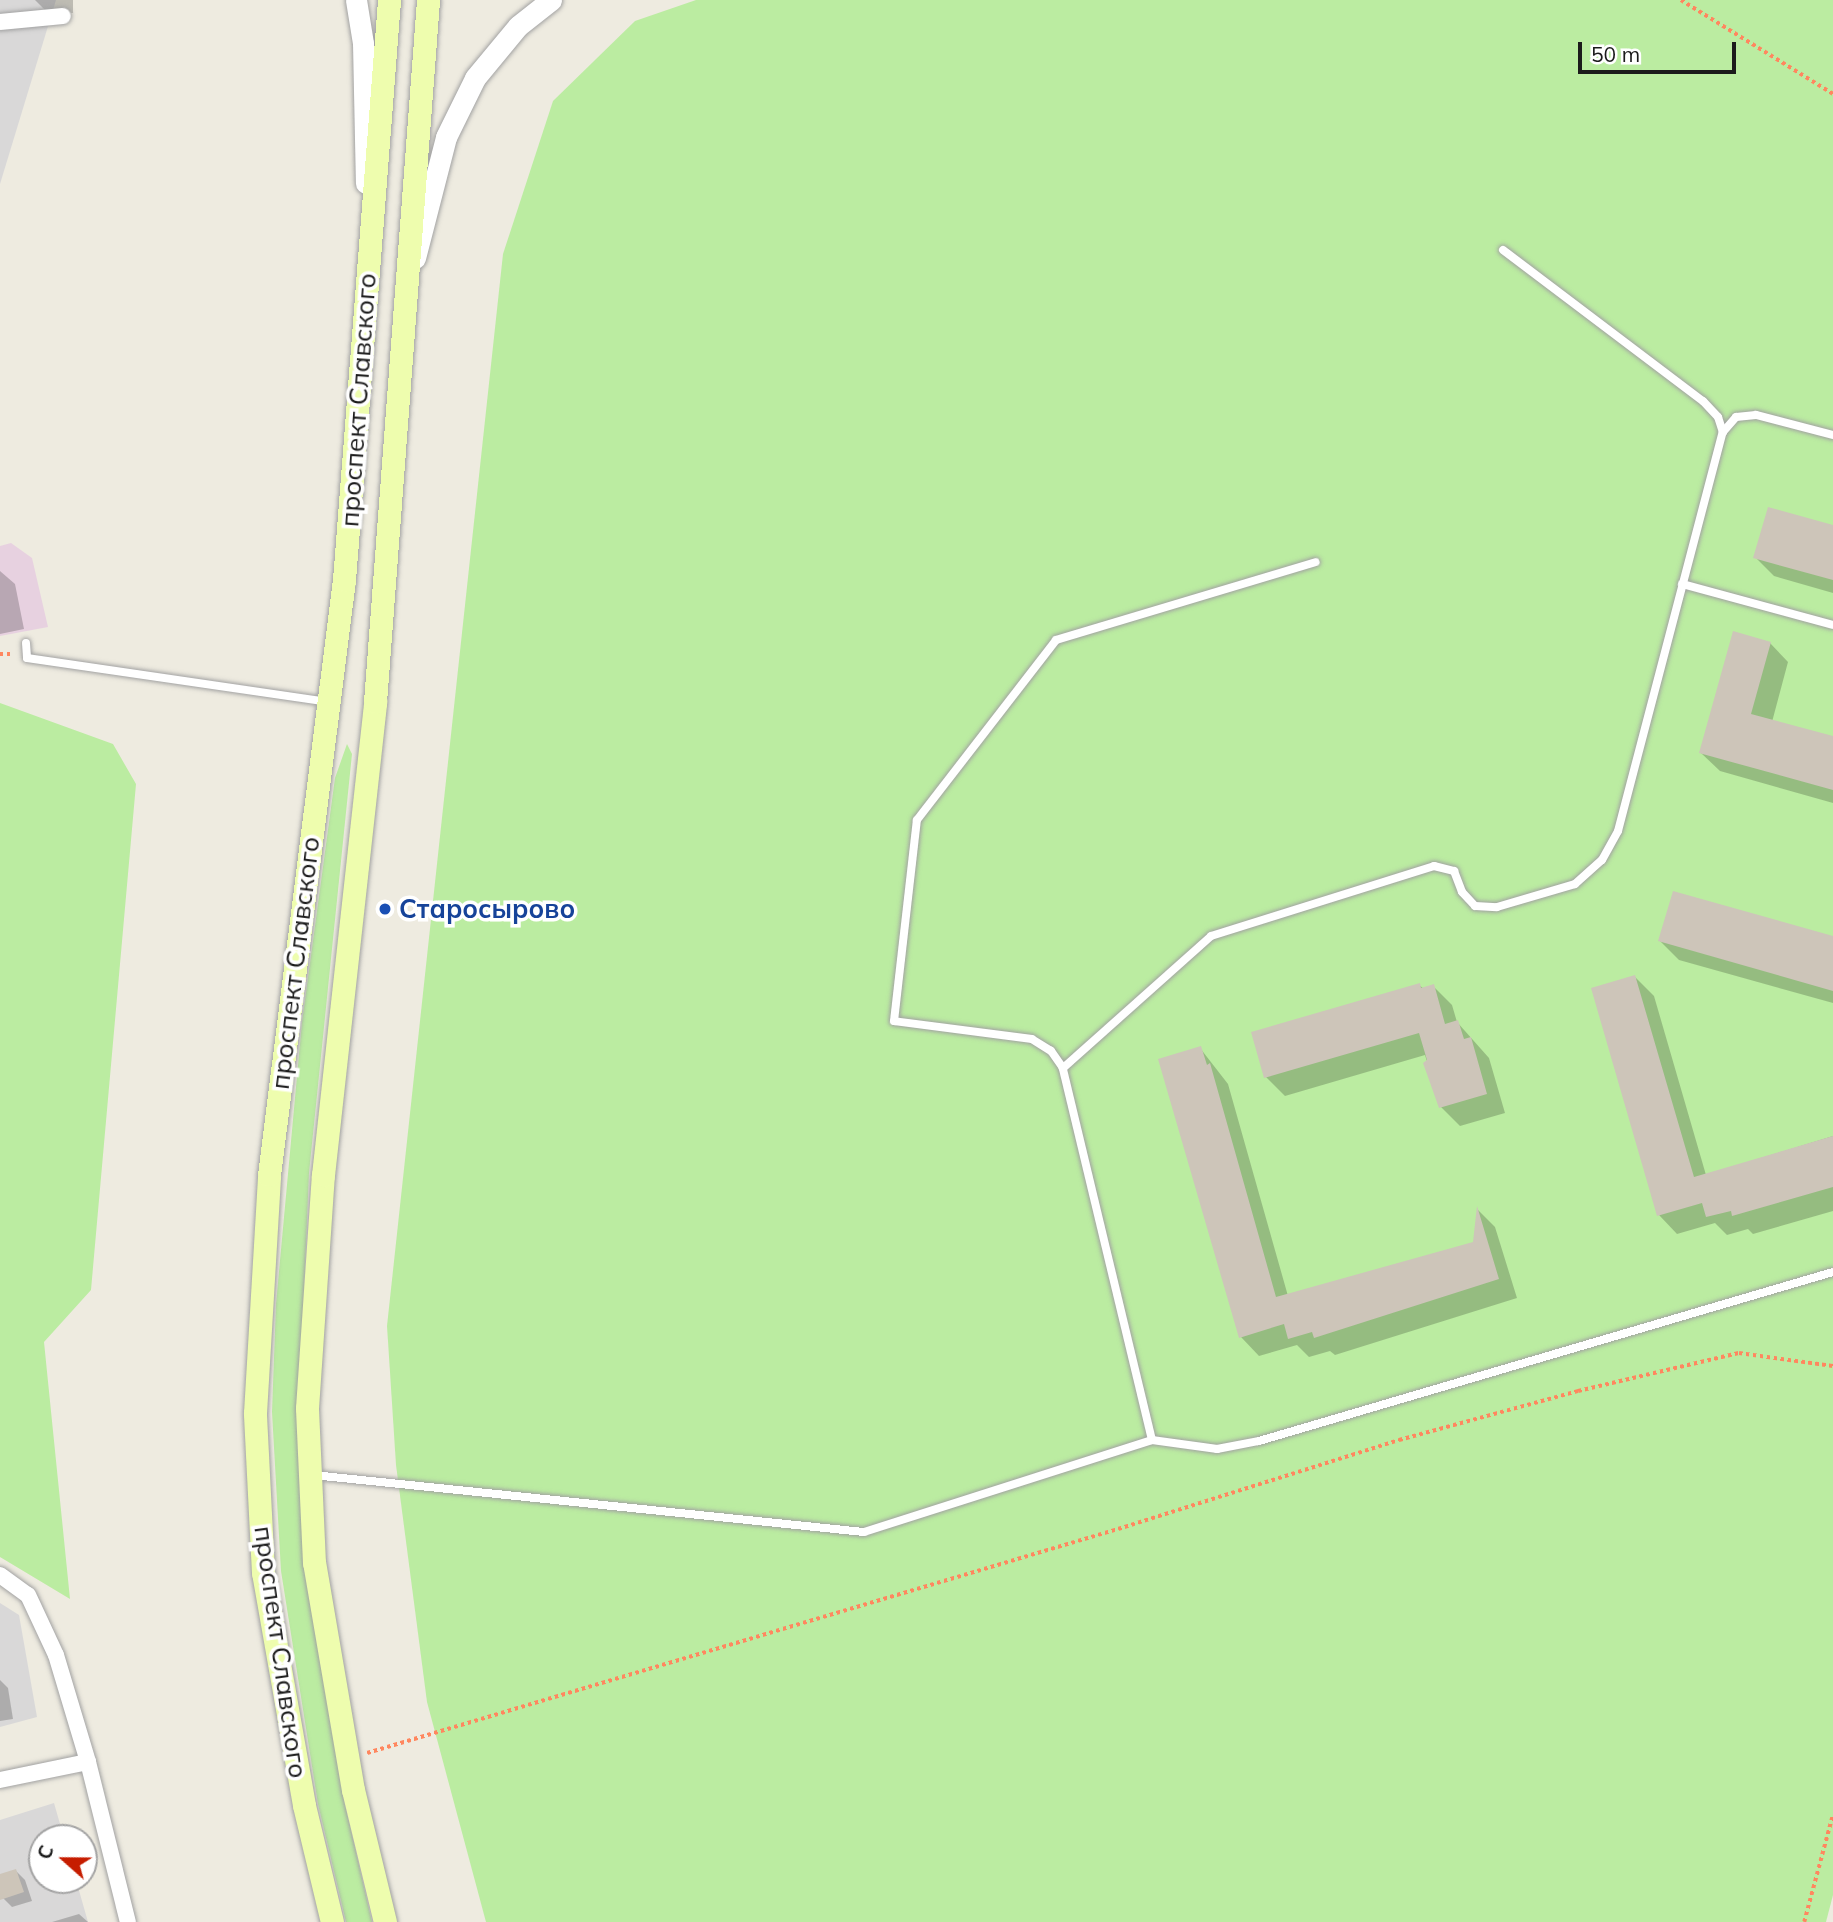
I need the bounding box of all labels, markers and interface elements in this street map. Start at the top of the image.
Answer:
scale bar [1581,28,1738,72]
text: 50 m [1591,41,1640,67]
street label: проспект Славского [334,272,382,528]
street label: проспект Славского [264,835,326,1091]
place label: Старосырово [399,893,575,925]
marker: Старосырово [377,901,393,917]
street label: проспект Славского [248,1524,314,1780]
north arrow [28,1824,98,1894]
text: С [32,1842,59,1863]

